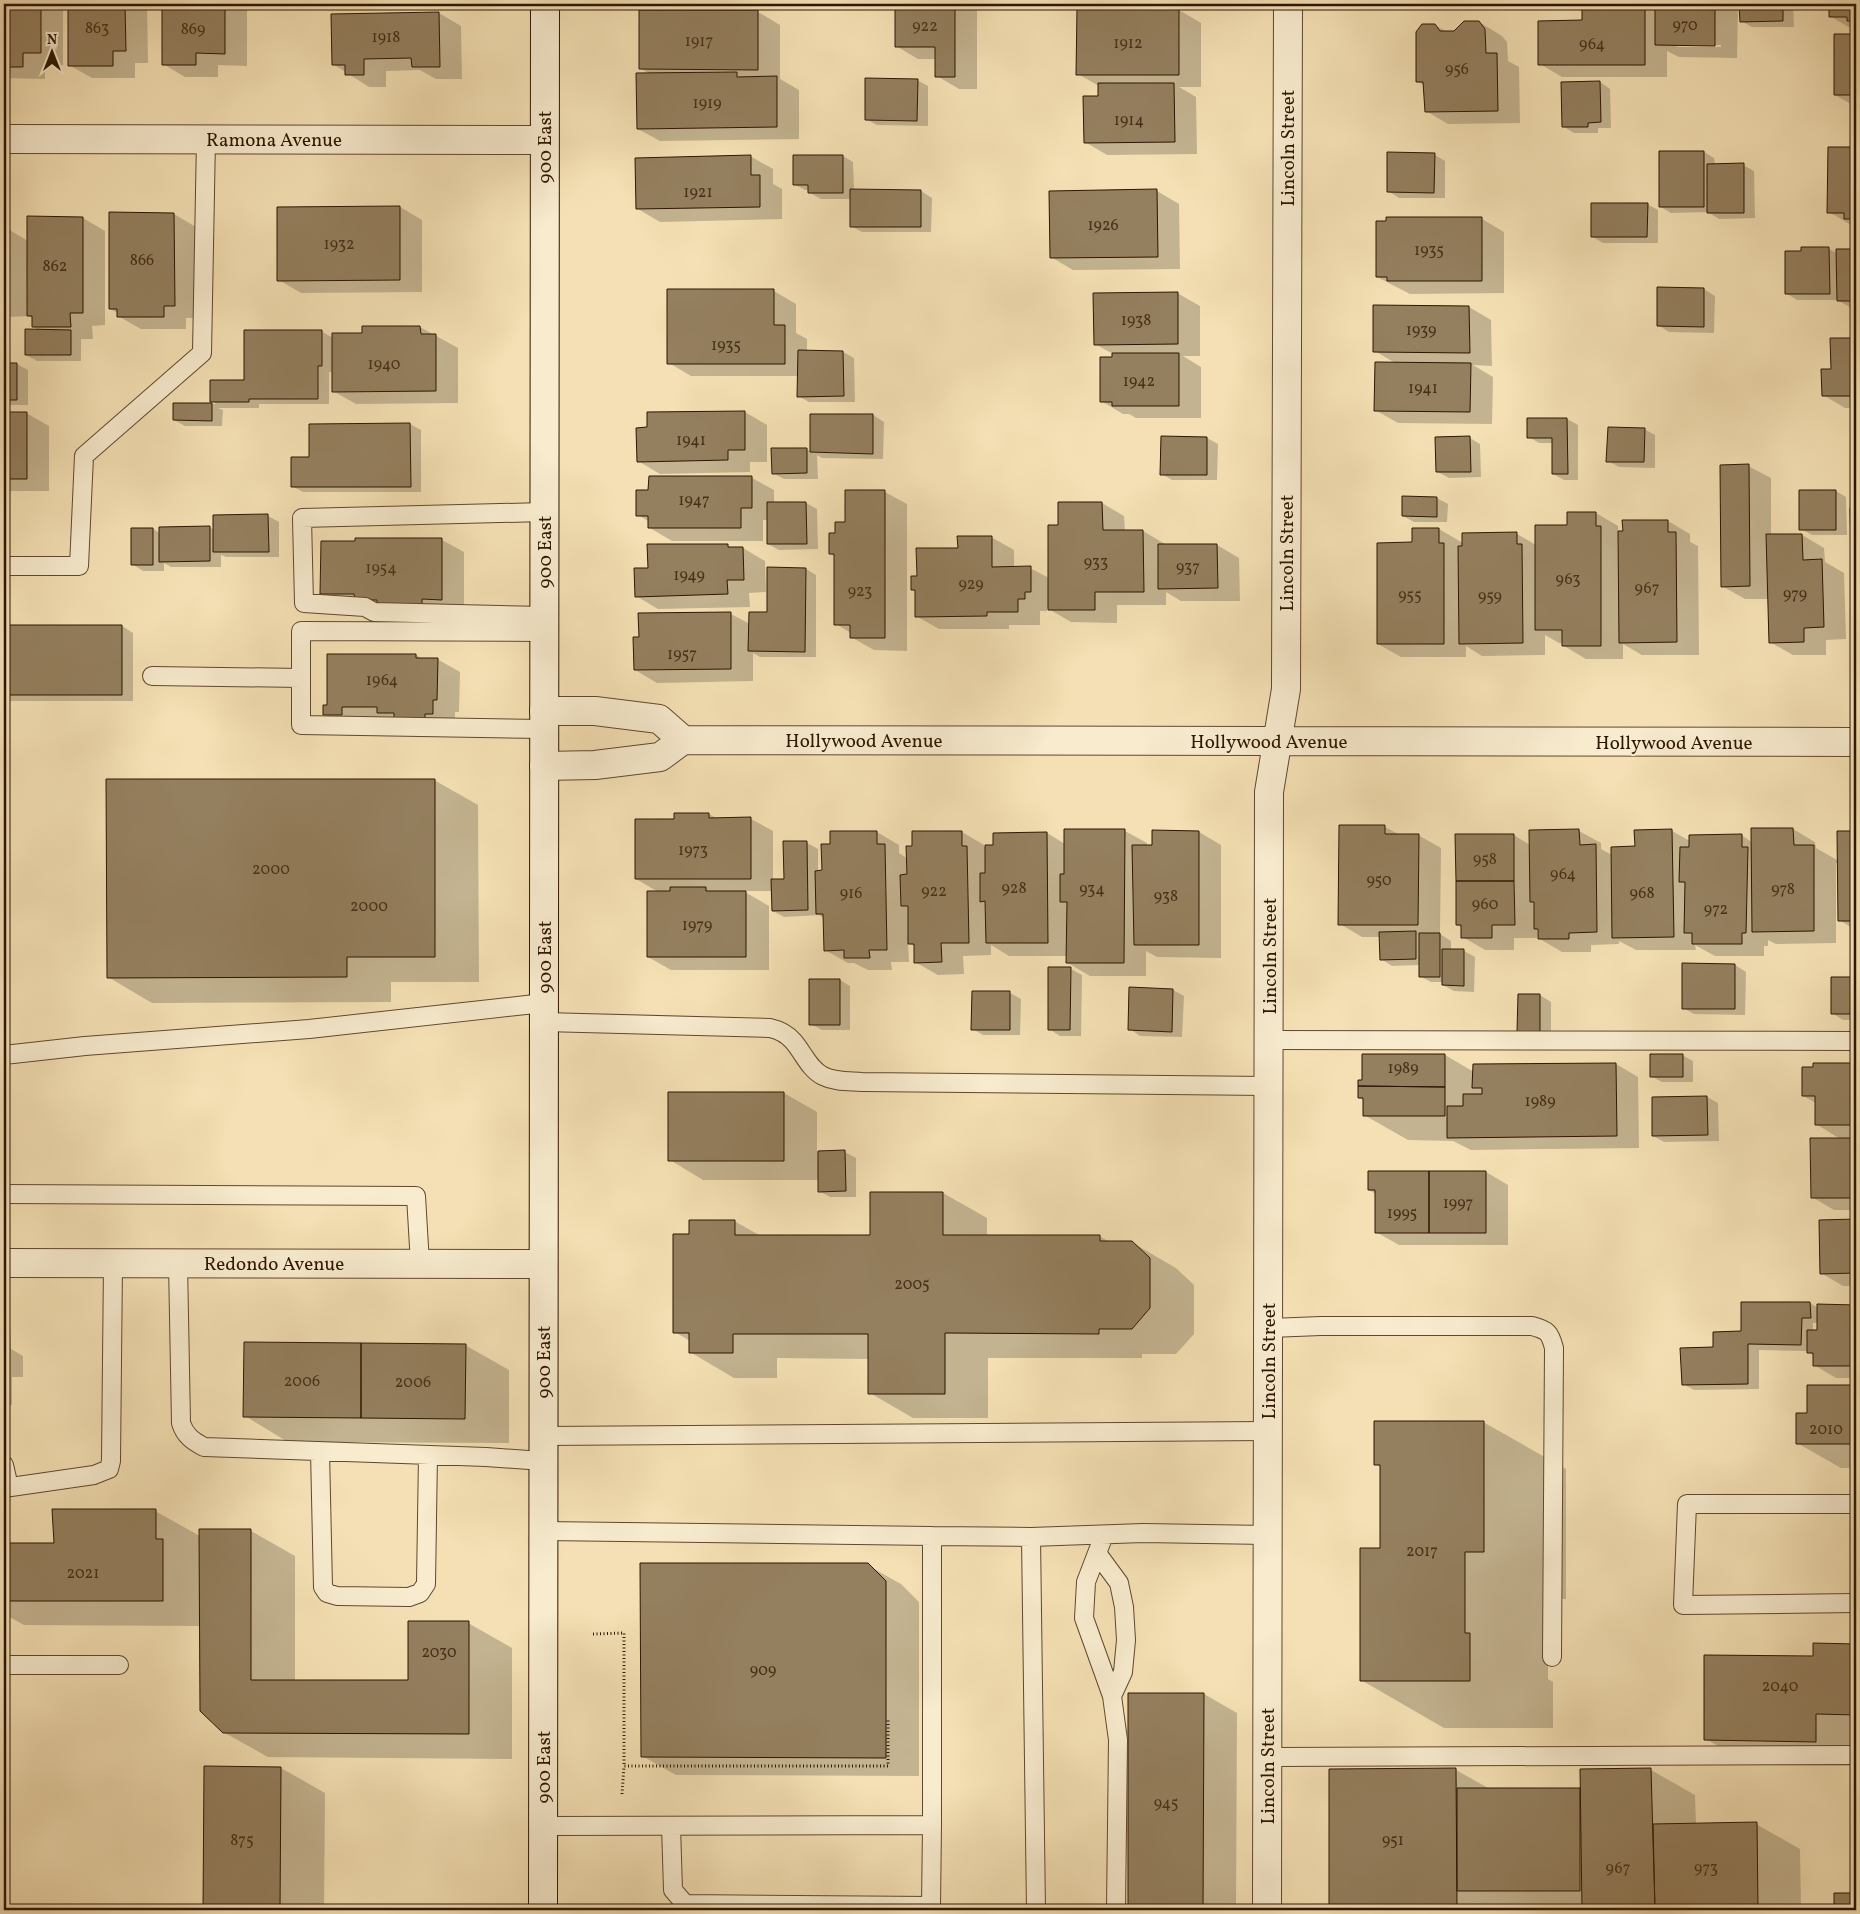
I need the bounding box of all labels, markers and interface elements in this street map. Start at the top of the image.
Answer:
house number: 970 [1672,15,1698,37]
house number: 922 [912,16,938,38]
house number: 863 [85,18,109,40]
house number: 869 [181,19,205,41]
house number: 1918 [372,27,400,49]
north arrow [28,28,78,78]
text: N [47,31,57,50]
house number: 1917 [685,31,713,53]
house number: 1912 [1113,33,1143,55]
house number: 964 [1579,34,1605,56]
house number: 956 [1445,59,1469,81]
street label: Lincoln Street [1276,89,1302,206]
house number: 1919 [692,93,722,115]
street label: 900 East [533,110,559,183]
house number: 1914 [1114,110,1144,132]
street label: Ramona Avenue [206,128,342,154]
house number: 1921 [683,182,713,204]
house number: 1926 [1087,215,1119,237]
house number: 1932 [324,234,355,256]
house number: 1935 [1414,240,1444,262]
house number: 866 [130,250,154,272]
house number: 862 [43,256,67,278]
house number: 1938 [1121,310,1151,332]
house number: 1939 [1406,320,1436,342]
house number: 1935 [711,335,741,357]
house number: 1940 [368,354,400,376]
house number: 1942 [1123,371,1155,393]
house number: 1941 [1408,378,1438,400]
house number: 1941 [676,430,706,452]
house number: 1947 [678,490,710,512]
street label: Lincoln Street [1275,494,1301,611]
street label: 900 East [533,515,559,588]
house number: 933 [1084,552,1108,574]
house number: 937 [1176,557,1200,579]
house number: 1954 [365,558,397,580]
house number: 1949 [673,565,705,587]
house number: 963 [1555,569,1581,591]
house number: 929 [958,574,984,596]
house number: 967 [1635,578,1660,600]
house number: 923 [848,581,872,603]
house number: 979 [1783,584,1807,606]
house number: 955 [1398,585,1422,607]
house number: 959 [1478,586,1502,608]
house number: 1957 [667,644,697,666]
house number: 1964 [366,670,398,692]
street label: Hollywood Avenue [785,729,943,755]
street label: Hollywood Avenue [1190,730,1348,756]
street label: Hollywood Avenue [1595,731,1753,757]
house number: 1973 [678,840,708,862]
house number: 958 [1473,849,1497,871]
house number: 2000 [252,859,290,881]
house number: 964 [1550,864,1576,886]
house number: 950 [1366,870,1392,892]
house number: 928 [1001,878,1027,900]
house number: 934 [1079,879,1105,901]
house number: 978 [1771,879,1795,901]
house number: 922 [921,881,947,903]
house number: 916 [840,883,862,905]
house number: 968 [1629,883,1655,905]
house number: 938 [1154,886,1178,908]
house number: 960 [1472,894,1498,916]
house number: 2000 [350,896,388,918]
street label: Lincoln Street [1258,897,1284,1014]
house number: 972 [1704,899,1728,921]
house number: 1979 [682,915,712,937]
street label: 900 East [533,920,559,993]
house number: 1989 [1388,1058,1418,1080]
house number: 1989 [1525,1091,1555,1113]
house number: 1997 [1443,1193,1474,1215]
house number: 1995 [1387,1203,1417,1225]
street label: Redondo Avenue [204,1252,344,1278]
house number: 2005 [894,1274,930,1296]
street label: Lincoln Street [1257,1302,1283,1419]
street label: 900 East [532,1325,558,1398]
house number: 2006 [284,1371,320,1393]
house number: 2006 [395,1372,431,1394]
house number: 2010 [1809,1419,1843,1441]
house number: 2017 [1406,1541,1438,1563]
house number: 2021 [67,1563,99,1585]
house number: 2030 [421,1642,457,1664]
house number: 909 [750,1660,776,1682]
house number: 2040 [1762,1676,1798,1698]
street label: Lincoln Street [1256,1707,1282,1824]
street label: 900 East [532,1730,558,1803]
house number: 945 [1154,1793,1178,1815]
house number: 875 [230,1830,254,1852]
house number: 951 [1382,1830,1404,1852]
house number: 967 [1606,1858,1631,1880]
house number: 973 [1694,1858,1718,1880]

